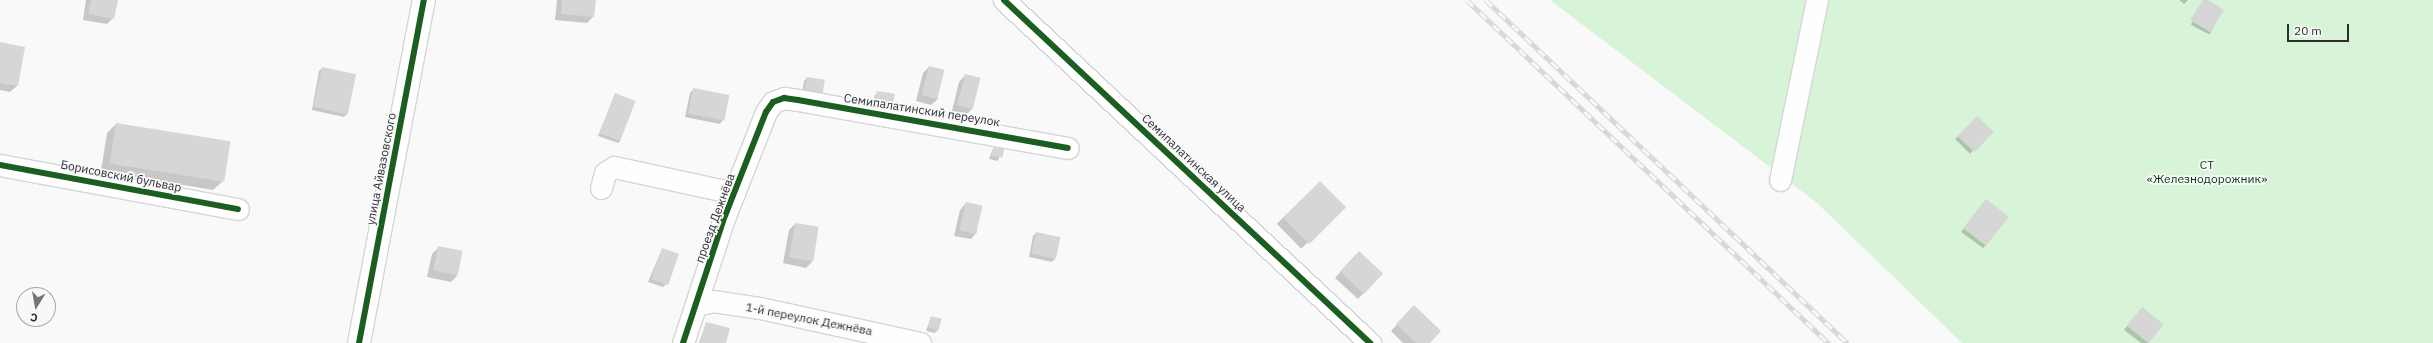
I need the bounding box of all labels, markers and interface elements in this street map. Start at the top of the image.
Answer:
scale bar [2289,16,2351,42]
text: 20 m [2294,23,2322,38]
street label: Семипалатинский переулок [843,91,1001,129]
street label: Семипалатинская улица [1139,111,1249,215]
street label: улица Айвазовского [363,112,399,226]
street label: Борисовский бульвар [59,157,183,195]
park label: СТ «Железнодорожник» [2147,158,2267,186]
street label: проезд Дежнёва [692,171,738,265]
north arrow [16,287,56,327]
street label: 1-й переулок Дежнёва [745,300,873,338]
text: С [29,310,39,325]

